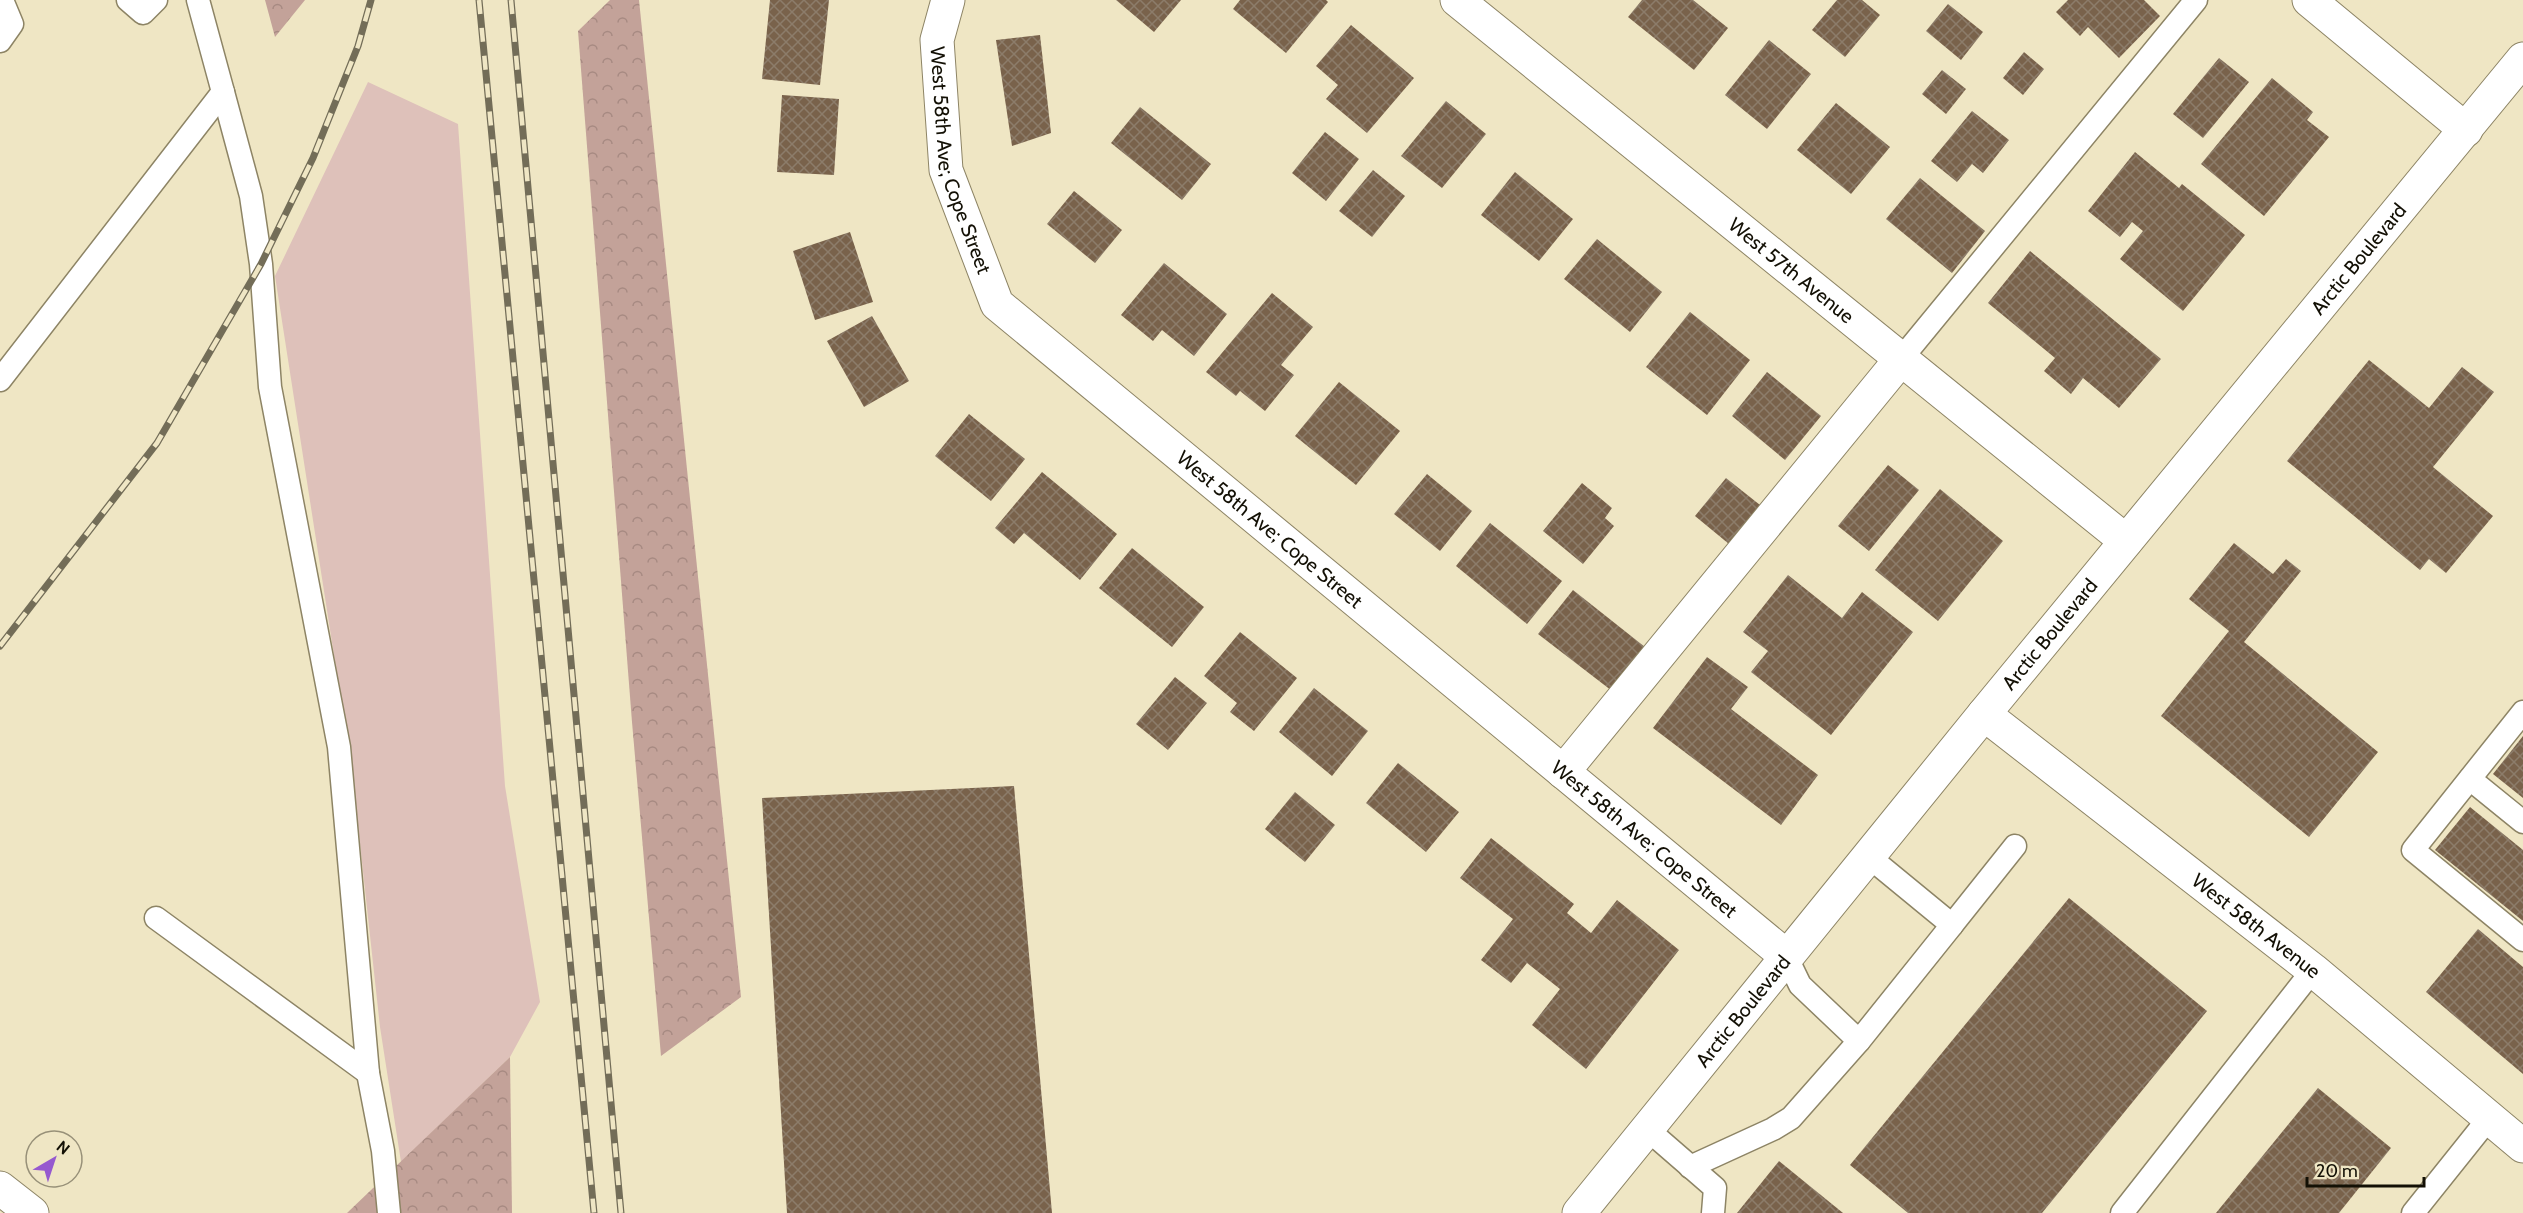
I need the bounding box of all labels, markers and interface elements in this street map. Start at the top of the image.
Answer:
street label: West 58th Ave; Cope Street [925,46,996,277]
street label: Arctic Boulevard [2306,198,2411,319]
street label: West 57th Avenue [1724,213,1859,328]
street label: West 58th Ave; Cope Street [1172,446,1368,613]
street label: Arctic Boulevard [1997,574,2102,695]
street label: West 58th Ave; Cope Street [1547,755,1742,923]
street label: West 58th Avenue [2187,868,2326,983]
street label: Arctic Boulevard [1690,950,1795,1072]
north arrow [24,1129,84,1189]
text: N [53,1137,73,1159]
scale bar [2307,1150,2424,1188]
text: 20 m [2316,1160,2358,1182]

